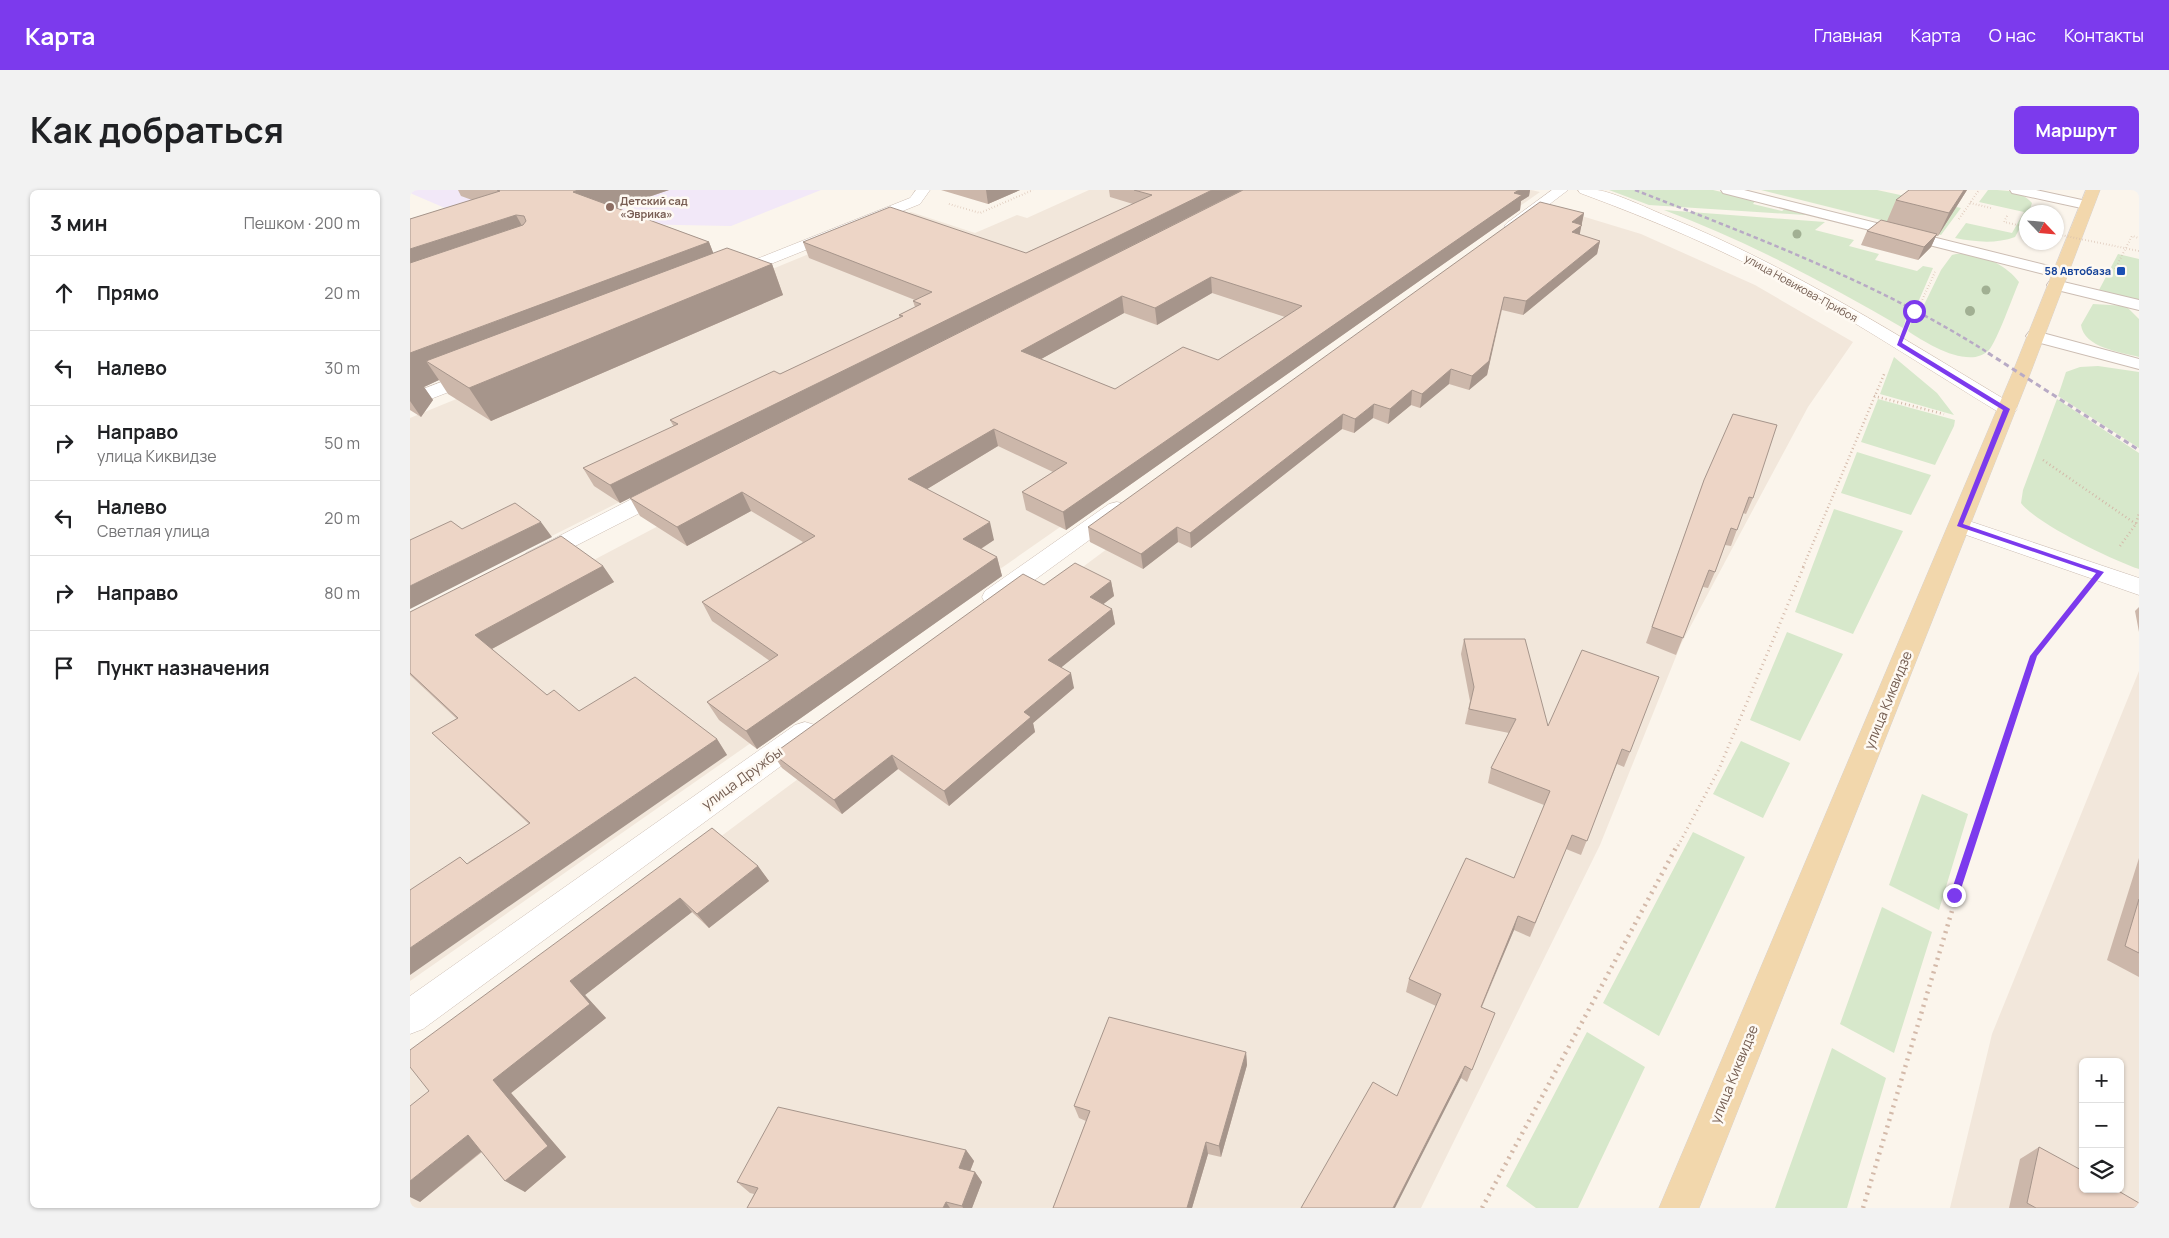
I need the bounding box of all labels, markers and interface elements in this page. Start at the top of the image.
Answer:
text: Карта [25,19,95,52]
text: Главная [1814,23,1883,47]
text: Карта [1911,23,1961,47]
text: О нас [1989,23,2036,47]
text: Контакты [2064,23,2144,47]
text: Как добраться [30,106,284,154]
button: Маршрут [2014,106,2139,154]
place label: Детский сад «Эврика» [620,193,688,221]
marker: Детский сад «Эврика» [604,201,616,213]
north arrow [2019,205,2064,250]
text: 3 мин [50,209,107,237]
text: Пешком · 200 m [244,212,360,234]
street label: улица Новикова-Прибоя [1742,250,1861,325]
place label: 58 Автобаза [2045,263,2111,278]
marker: 58 Автобаза [2115,265,2127,277]
icon: ahead [50,279,78,307]
text: Прямо [97,280,159,306]
text: 20 m [324,282,360,304]
route start [1903,300,1926,323]
icon: left [50,354,78,382]
text: Налево [97,355,167,381]
text: 30 m [325,357,360,379]
text: Направо [97,419,178,445]
icon: right [50,429,78,457]
text: 50 m [324,432,360,454]
text: улица Киквидзе [97,445,217,467]
text: Налево [97,494,167,520]
icon: left [50,504,78,532]
text: 20 m [324,507,360,529]
text: Светлая улица [97,520,210,542]
icon: right [50,579,78,607]
text: Направо [97,580,178,606]
text: 80 m [324,582,360,604]
street label: улица Киквидзе [1859,648,1916,752]
icon: arrive [50,654,78,682]
text: Пункт назначения [97,655,270,681]
street label: улица Дружбы [698,742,786,813]
route end [1943,884,1966,907]
street label: улица Киквидзе [1705,1022,1762,1126]
map controls [2079,1058,2124,1193]
button: + [2079,1058,2124,1103]
button: − [2079,1103,2124,1148]
button: layers [2079,1148,2124,1193]

